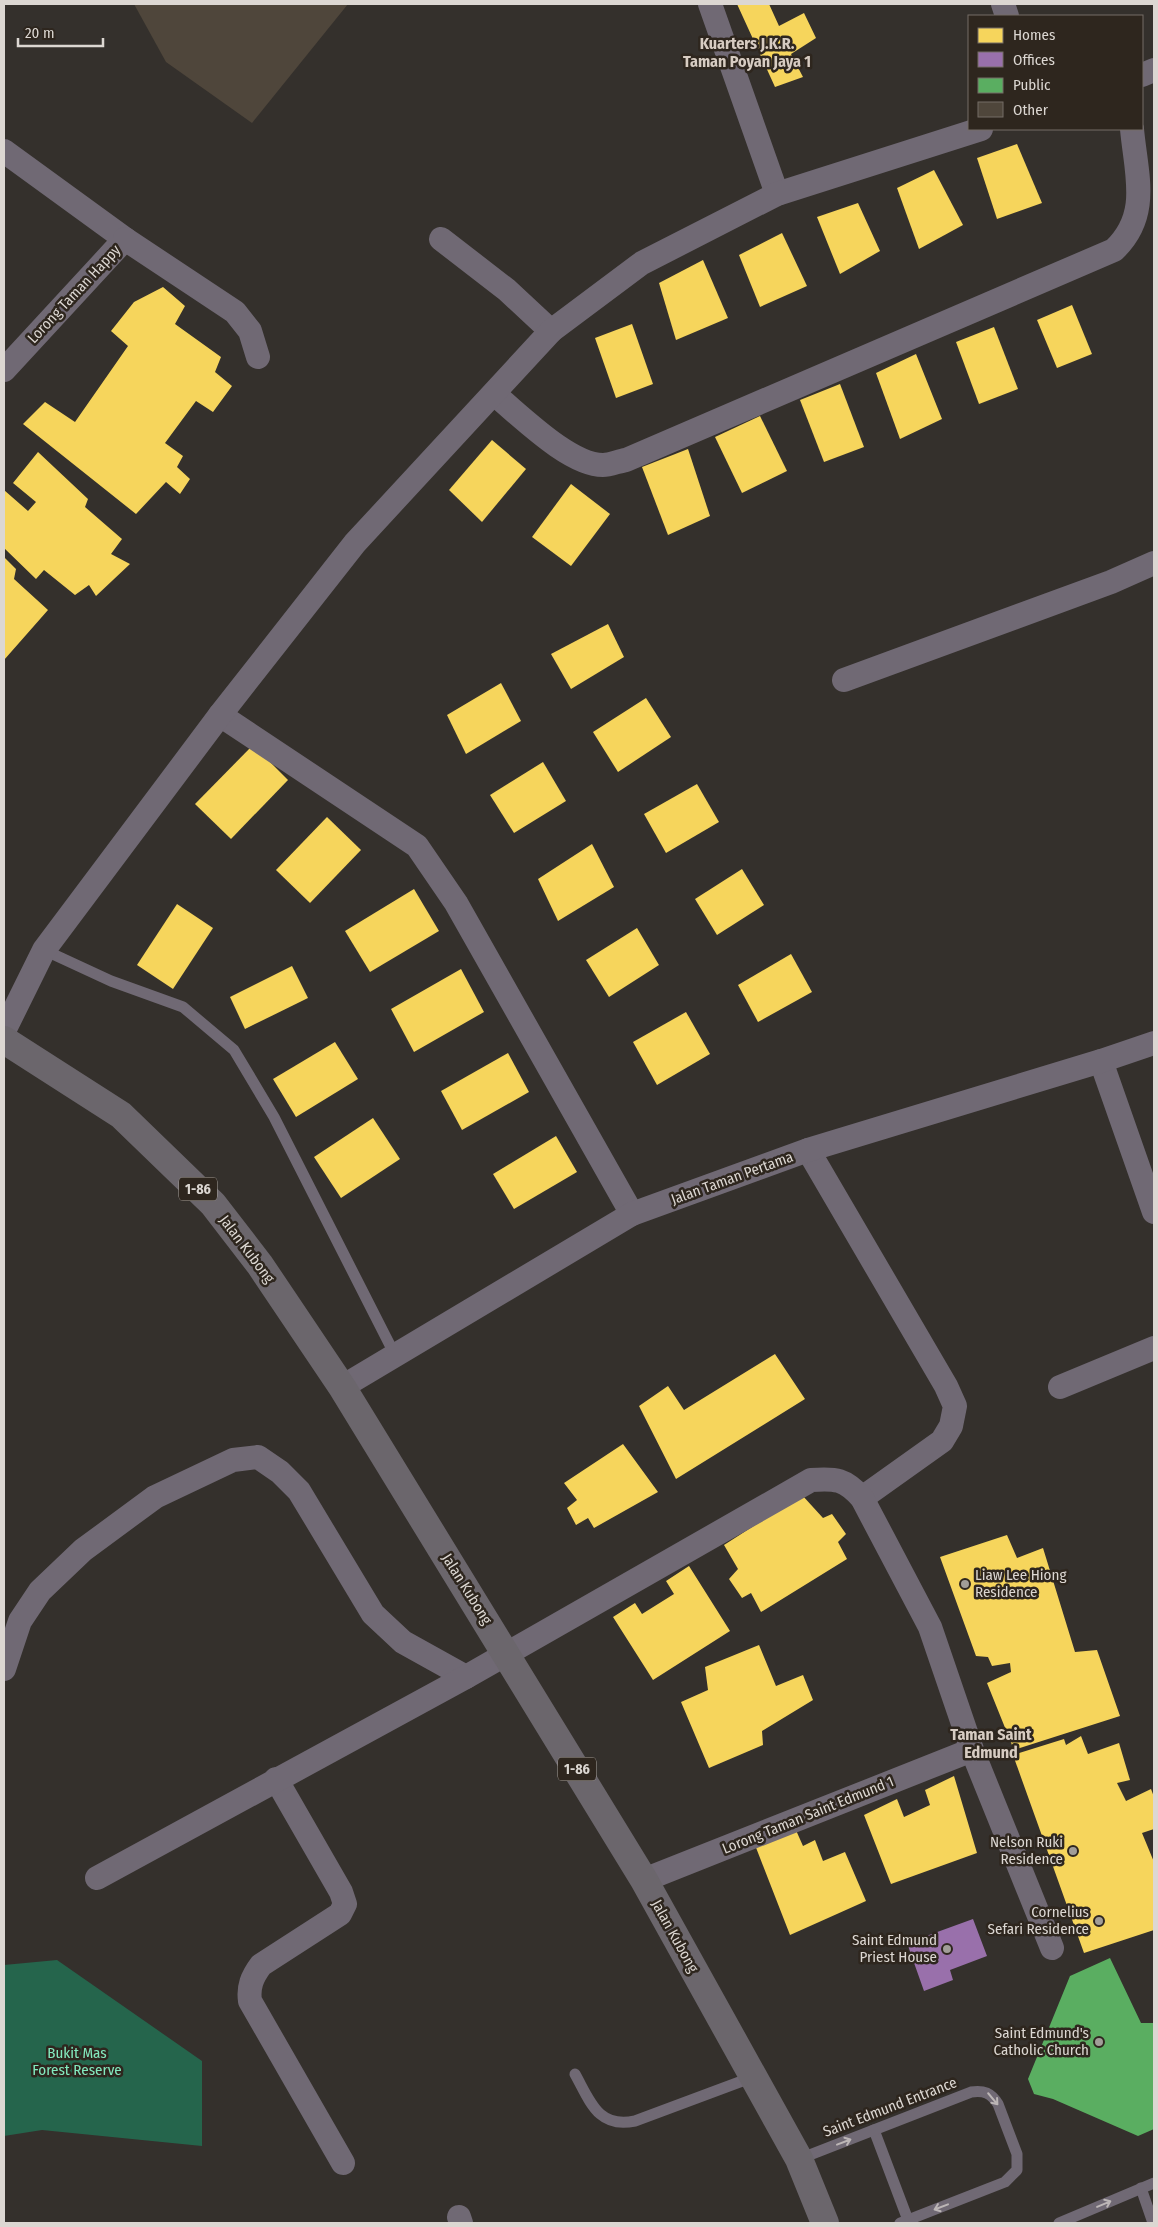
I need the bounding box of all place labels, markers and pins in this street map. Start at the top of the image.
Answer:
place label: Liaw Lee Hiong Residence [975,1566,1066,1601]
marker: Liaw Lee Hiong Residence [959,1578,971,1590]
place label: Nelson Ruki Residence [990,1833,1063,1868]
marker: Nelson Ruki Residence [1067,1845,1079,1857]
place label: Cornelius Sefari Residence [988,1903,1089,1938]
marker: Cornelius Sefari Residence [1093,1915,1105,1927]
place label: Saint Edmund Priest House [852,1931,937,1966]
marker: Saint Edmund Priest House [941,1943,953,1955]
place label: Saint Edmund's Catholic Church [993,2024,1089,2059]
marker: Saint Edmund's Catholic Church [1093,2036,1105,2048]

